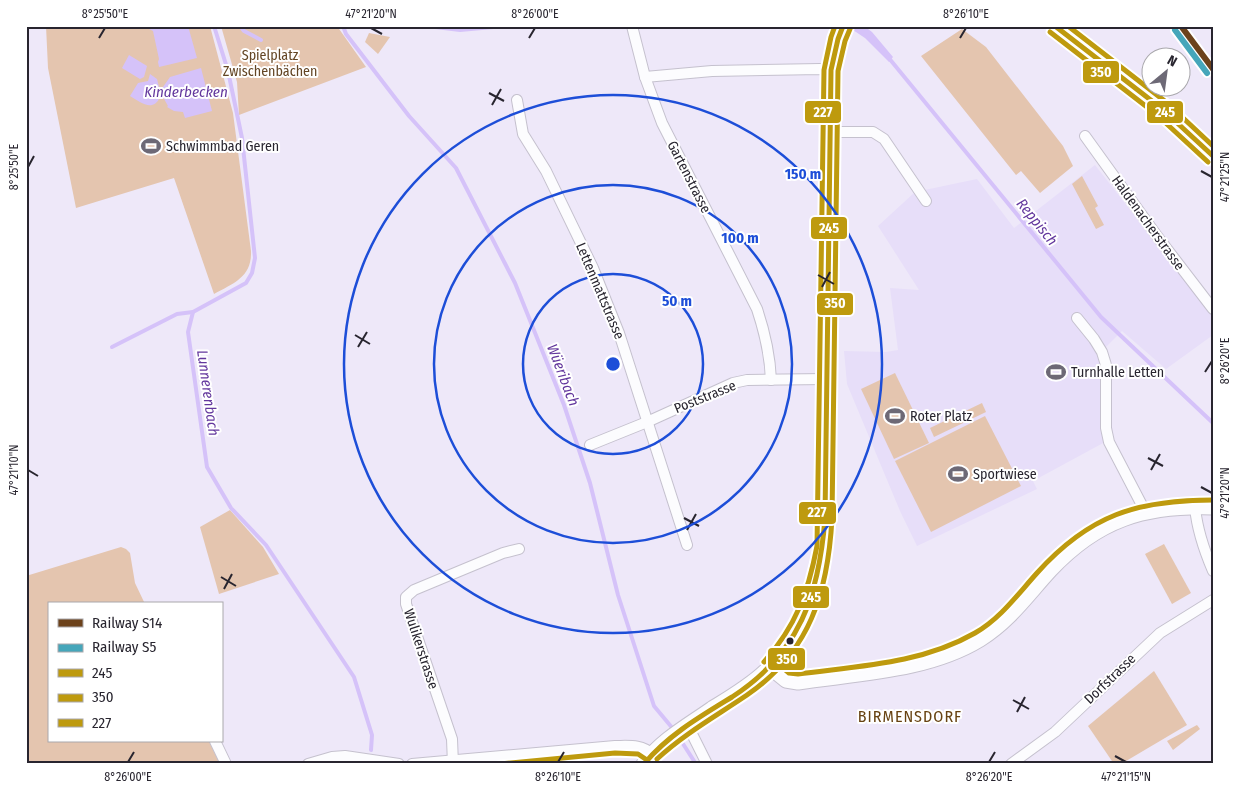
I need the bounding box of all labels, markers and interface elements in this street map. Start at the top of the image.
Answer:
text: 8°25'50"E [82,7,129,21]
text: 47°21'20"N [345,7,397,21]
text: 8°26'00"E [511,7,559,21]
text: 8°26'10"E [943,7,989,21]
park label: Spielplatz Zwischenbächen [223,47,317,80]
north arrow [1142,48,1192,98]
text: N [1164,52,1180,71]
line badge: 350 [1082,60,1120,84]
text: 350 [1089,64,1112,81]
water label: Kinderbecken [144,83,228,101]
line badge: 227 [804,100,842,124]
line badge: 245 [1146,100,1184,124]
text: 227 [813,104,832,121]
text: 245 [1154,104,1175,121]
sports icon: Schwimmbad Geren [140,135,162,157]
place label: Schwimmbad Geren [166,138,279,155]
street label: Gartenstrasse [664,138,715,216]
text: 8°25'50"E [7,143,21,190]
text: 47°21'25"N [1218,152,1232,202]
text: 150 m [785,165,821,183]
street label: Haldenacherstrasse [1108,172,1188,274]
water label: Reppisch [1013,195,1061,249]
line badge: 245 [810,216,848,240]
text: 245 [818,220,839,237]
text: 100 m [721,229,759,247]
street label: Lettenmattstrasse [572,240,628,342]
text: 50 m [662,292,692,310]
line badge: 350 [816,292,854,316]
text: 350 [823,295,846,312]
text: 8°26'20"E [1218,337,1232,384]
water label: Wüeribach [543,342,583,408]
water label: Lunnerenbach [193,349,223,437]
centre of rings [604,355,622,373]
sports icon: Turnhalle Letten [1045,361,1067,383]
place label: Turnhalle Letten [1071,364,1164,381]
street label: Poststrasse [672,377,739,417]
sports icon: Roter Platz [884,405,906,427]
place label: Roter Platz [910,408,972,425]
text: 47°21'10"N [7,445,21,495]
sports icon: Sportwiese [947,463,969,485]
place label: Sportwiese [973,466,1037,483]
text: 47°21'20"N [1218,467,1232,519]
line badge: 227 [798,501,837,525]
text: 227 [807,504,826,521]
line badge: 245 [792,585,830,609]
text: 245 [800,589,821,606]
legend [48,602,222,742]
street label: Wulikerstrasse [400,607,442,691]
text: Railway S14 [92,614,162,632]
unlabelled marker [785,636,795,646]
text: Railway S5 [92,638,157,656]
line badge: 350 [767,647,806,671]
street label: Dorfstrasse [1081,650,1139,708]
text: 350 [775,651,798,668]
text: 245 [92,664,112,682]
text: 350 [92,688,113,706]
district label: BIRMENSDORF [858,707,962,726]
text: 227 [92,714,111,732]
text: 8°26'00"E [104,770,152,784]
text: 8°26'10"E [535,770,581,784]
text: 8°26'20"E [966,770,1013,784]
text: 47°21'15"N [1101,770,1151,784]

